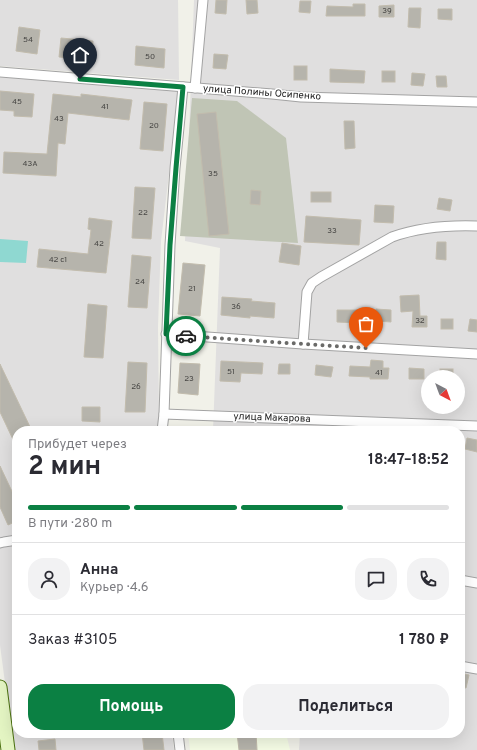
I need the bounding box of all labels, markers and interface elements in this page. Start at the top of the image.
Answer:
house number: 39 [382,6,392,16]
house number: 54 [23,35,33,45]
pin [63,38,97,79]
icon: home [69,44,91,66]
house number: 50 [145,52,155,62]
street label: улица Полины Осипенко [202,82,322,104]
house number: 45 [12,97,22,107]
house number: 41 [101,102,109,112]
house number: 43 [54,114,64,124]
house number: 20 [149,121,159,131]
house number: 43А [22,159,38,169]
house number: 35 [208,169,218,179]
house number: 22 [138,208,148,218]
house number: 33 [327,226,337,236]
house number: 42 [94,239,104,249]
house number: 42 с1 [49,255,67,265]
house number: 24 [135,277,145,287]
house number: 21 [188,284,196,294]
house number: 36 [231,302,241,312]
pin [349,307,383,348]
icon: bag [355,313,377,335]
courier [166,316,206,356]
house number: 32 [415,316,425,326]
icon: car [175,325,197,347]
house number: 51 [227,367,235,377]
house number: 41 [375,368,383,378]
north arrow [421,370,465,414]
map controls [421,370,465,414]
house number: 23 [184,374,194,384]
house number: 26 [131,382,141,392]
street label: улица Макарова [233,410,311,426]
text: Прибудет через [28,437,127,453]
text: 2 мин [28,451,101,484]
text: 18:47–18:52 [368,451,449,470]
text: В пути · 280 m [28,516,112,532]
button: person [28,558,70,600]
button: chat [355,558,397,600]
button: phone [407,558,449,600]
text: Анна [80,561,118,580]
text: Курьер · 4.6 [80,580,149,596]
text: Заказ #3105 [28,631,117,650]
text: 1 780 ₽ [399,631,449,650]
button: Помощь [28,684,235,730]
button: Поделиться [243,684,449,730]

